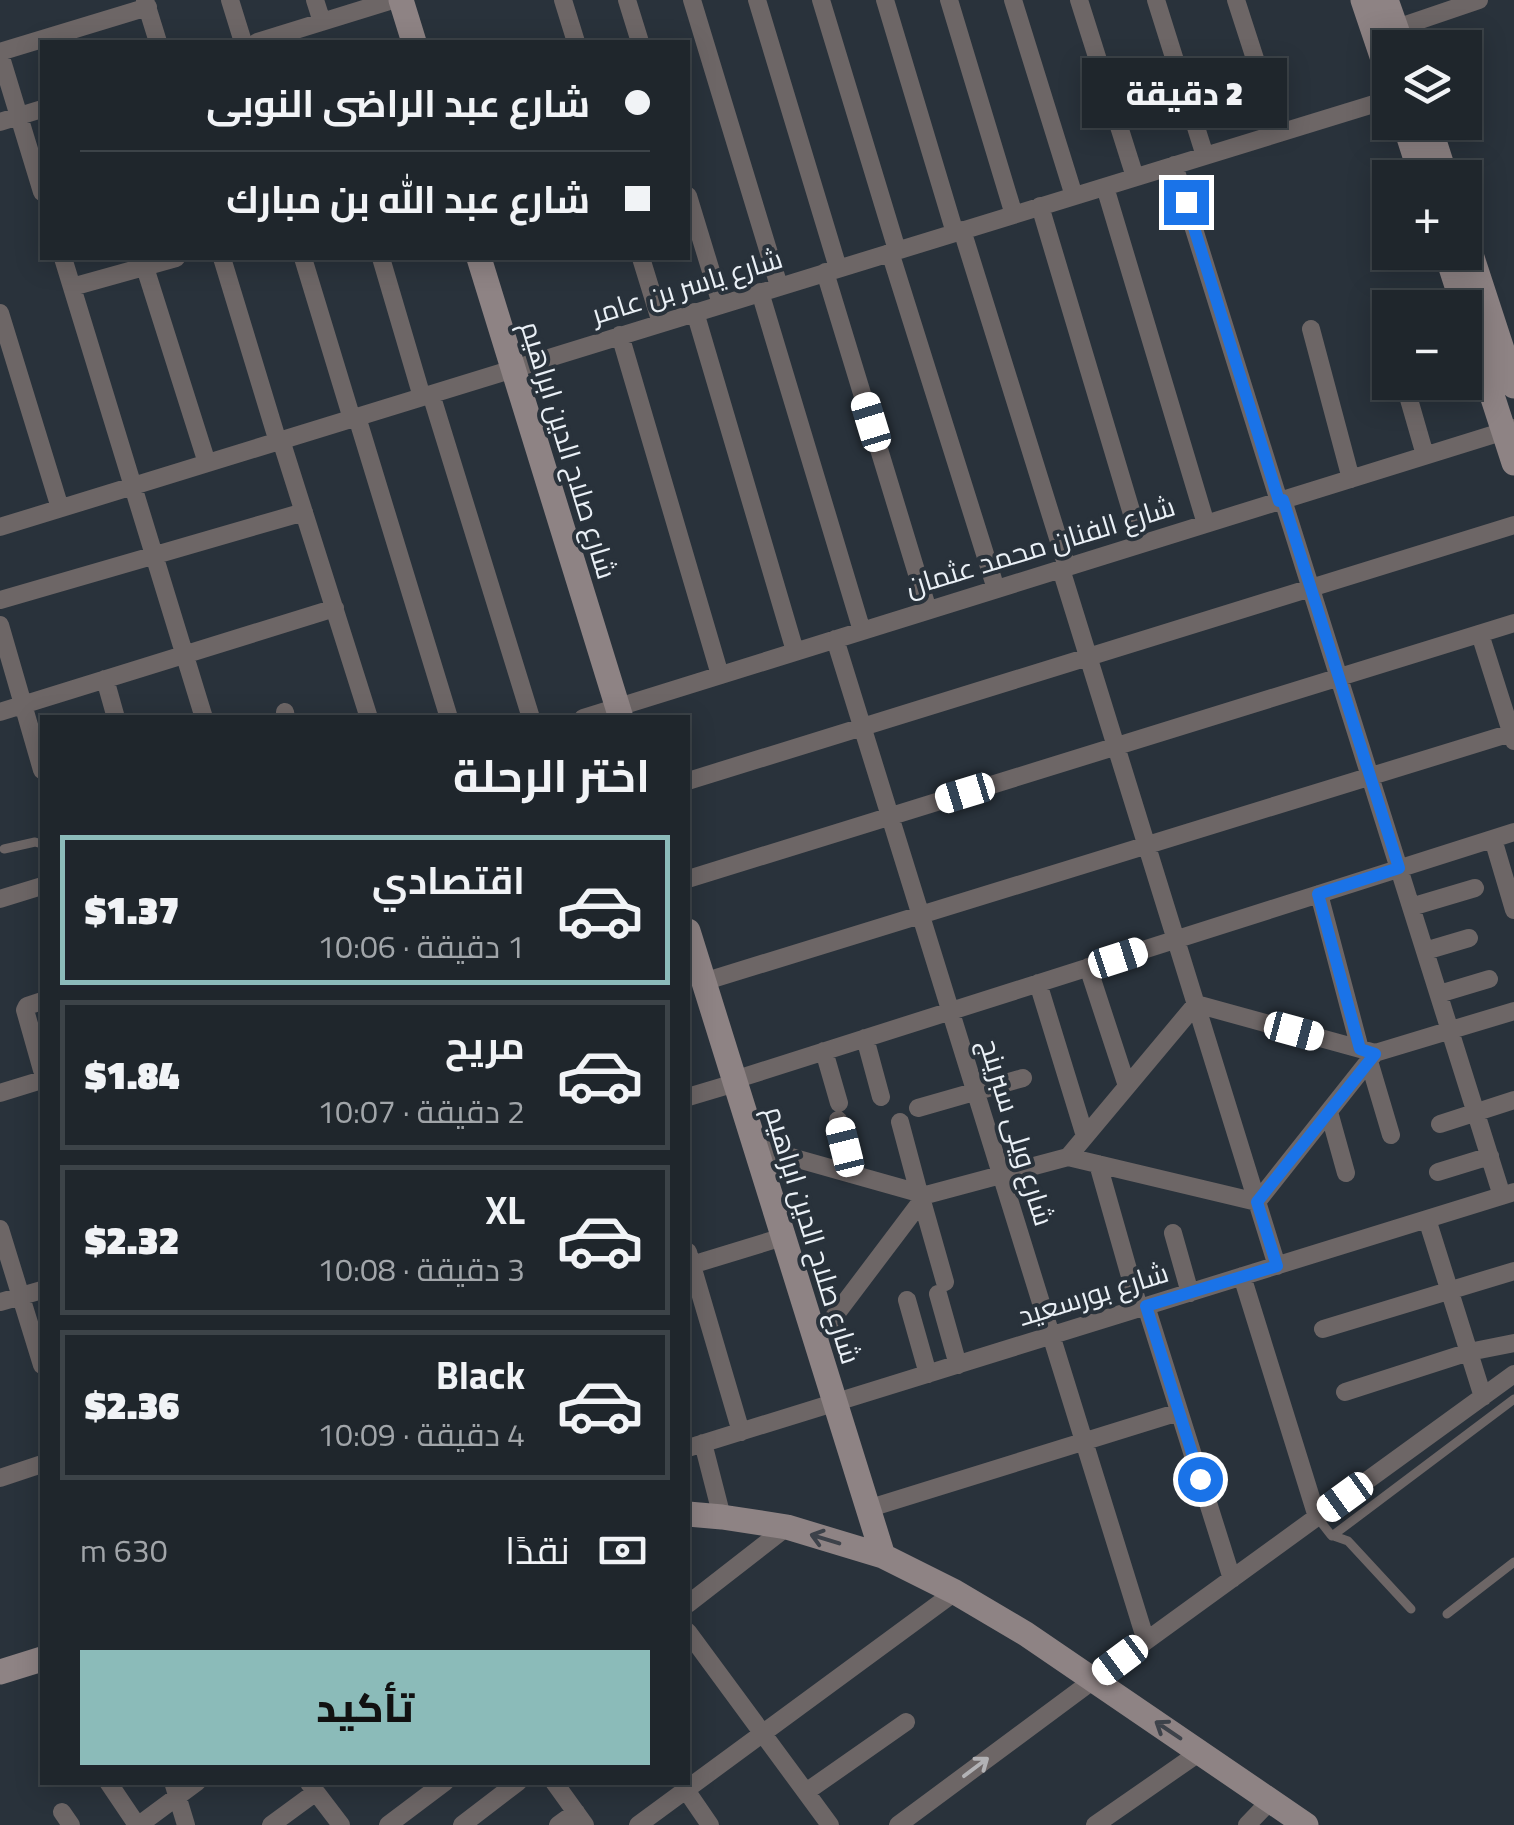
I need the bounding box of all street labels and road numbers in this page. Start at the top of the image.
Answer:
street label: شارع ياسر بن عامر [584,236,788,336]
street label: شارع صلاح الدين ابراهيم [510,315,629,584]
street label: شارع الفنان محمد عثمان [900,484,1180,607]
street label: شارع ويلى سبرينج [969,1033,1066,1231]
street label: شارع صلاح الدين ابراهيم [754,1100,873,1369]
street label: شارع بورسعيد [1012,1250,1174,1337]

